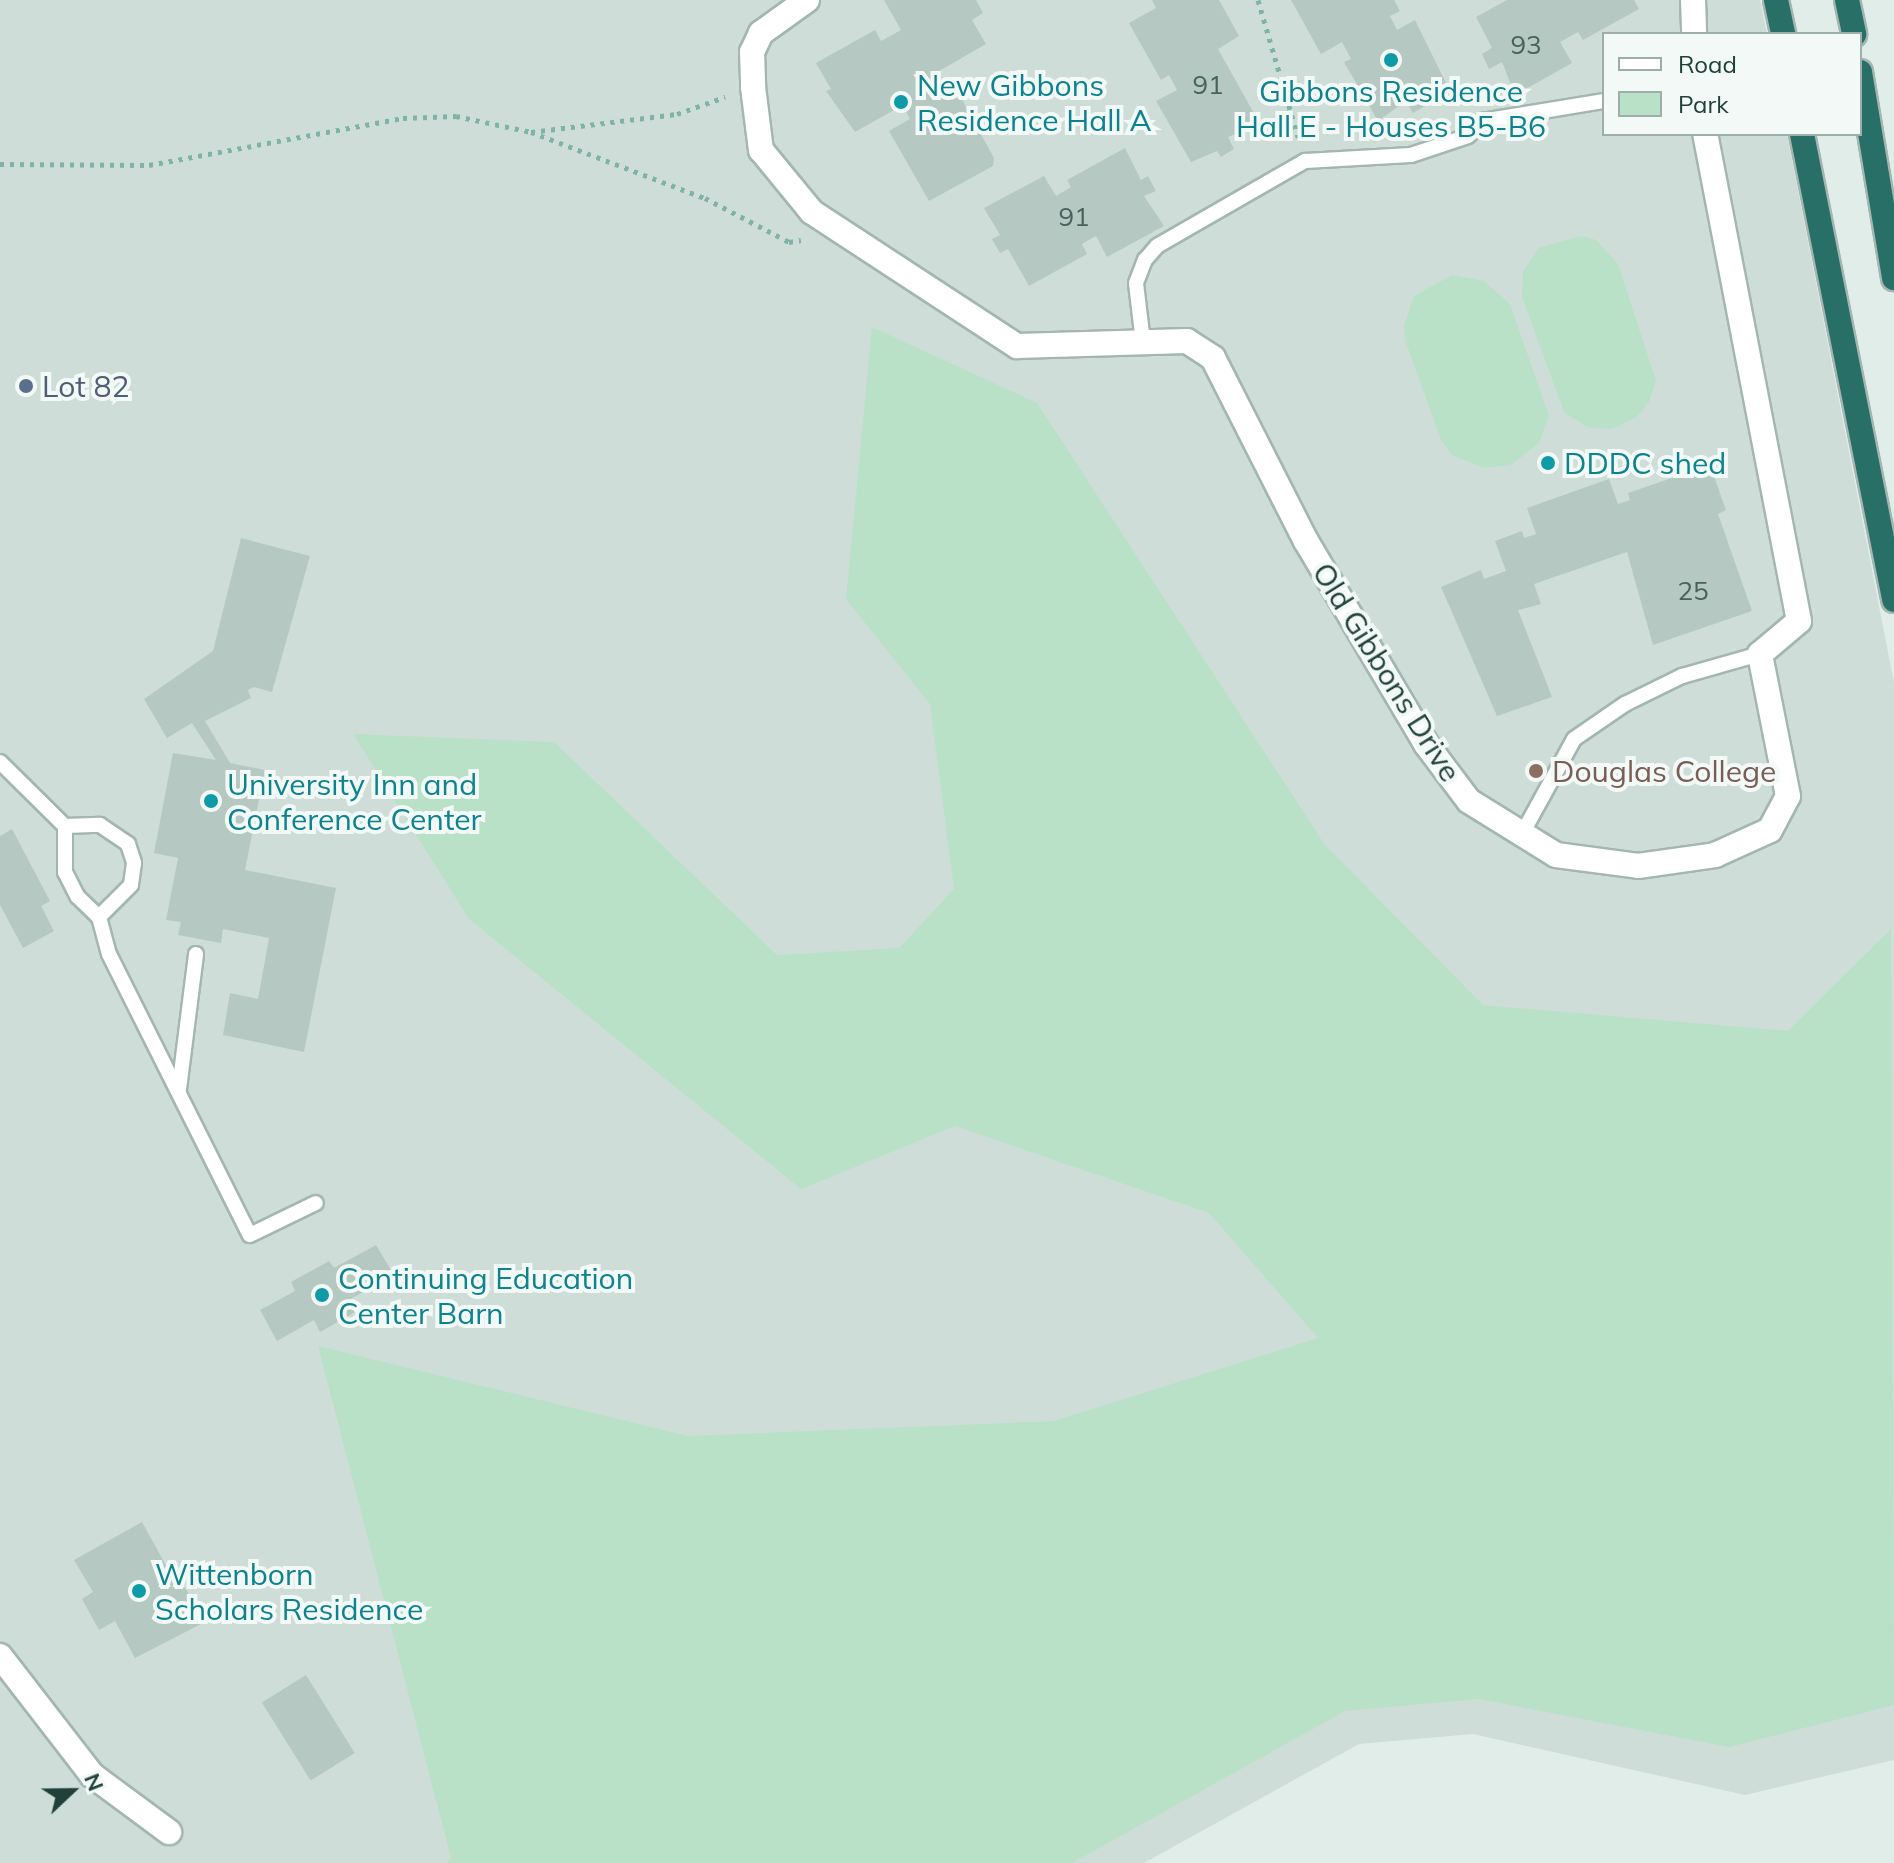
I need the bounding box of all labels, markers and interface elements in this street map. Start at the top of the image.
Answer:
house number: 93 [1510,29,1542,61]
legend [1602,32,1862,136]
text: Road [1678,49,1737,79]
marker: Gibbons Residence Hall E - Houses B5-B6 [1382,51,1400,69]
place label: New Gibbons Residence Hall A [917,67,1151,138]
house number: 91 [1192,69,1224,101]
place label: Gibbons Residence Hall E - Houses B5-B6 [1236,73,1546,144]
text: Park [1678,89,1729,119]
marker: New Gibbons Residence Hall A [892,93,910,111]
house number: 91 [1058,201,1090,233]
place label: Lot 82 [42,368,130,404]
marker: Lot 82 [17,377,35,395]
place label: DDDC shed [1564,445,1726,481]
marker: DDDC shed [1539,454,1557,472]
street label: Old Gibbons Drive [1305,556,1469,788]
house number: 25 [1677,575,1709,607]
place label: Douglas College [1552,753,1776,789]
marker: Douglas College [1527,762,1545,780]
place label: University Inn and Conference Center [227,766,481,836]
marker: University Inn and Conference Center [202,792,220,810]
place label: Continuing Education Center Barn [338,1260,633,1330]
marker: Continuing Education Center Barn [313,1286,331,1304]
place label: Wittenborn Scholars Residence [155,1556,423,1626]
marker: Wittenborn Scholars Residence [130,1582,148,1600]
north arrow [32,1751,112,1831]
text: N [78,1769,110,1795]

